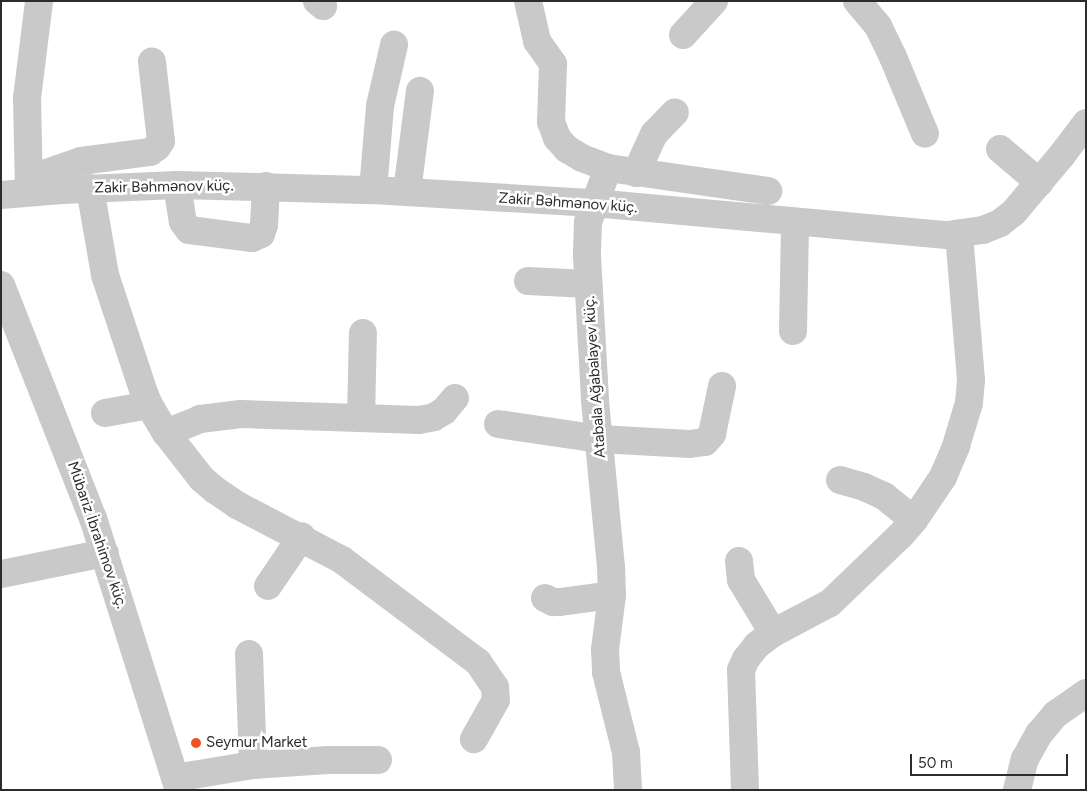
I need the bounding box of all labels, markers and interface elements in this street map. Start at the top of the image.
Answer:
street label: Zakir Bəhmənov küç. [94,177,234,197]
street label: Zakir Bəhmənov küç. [498,189,638,217]
street label: Atabala Ağabalayev küç. [580,295,610,459]
street label: Mübariz İbrahimov küç. [63,459,131,611]
place label: Seymur Market [206,734,307,752]
marker: Seymur Market [190,737,202,749]
scale bar [912,744,1070,776]
text: 50 m [918,754,953,772]

